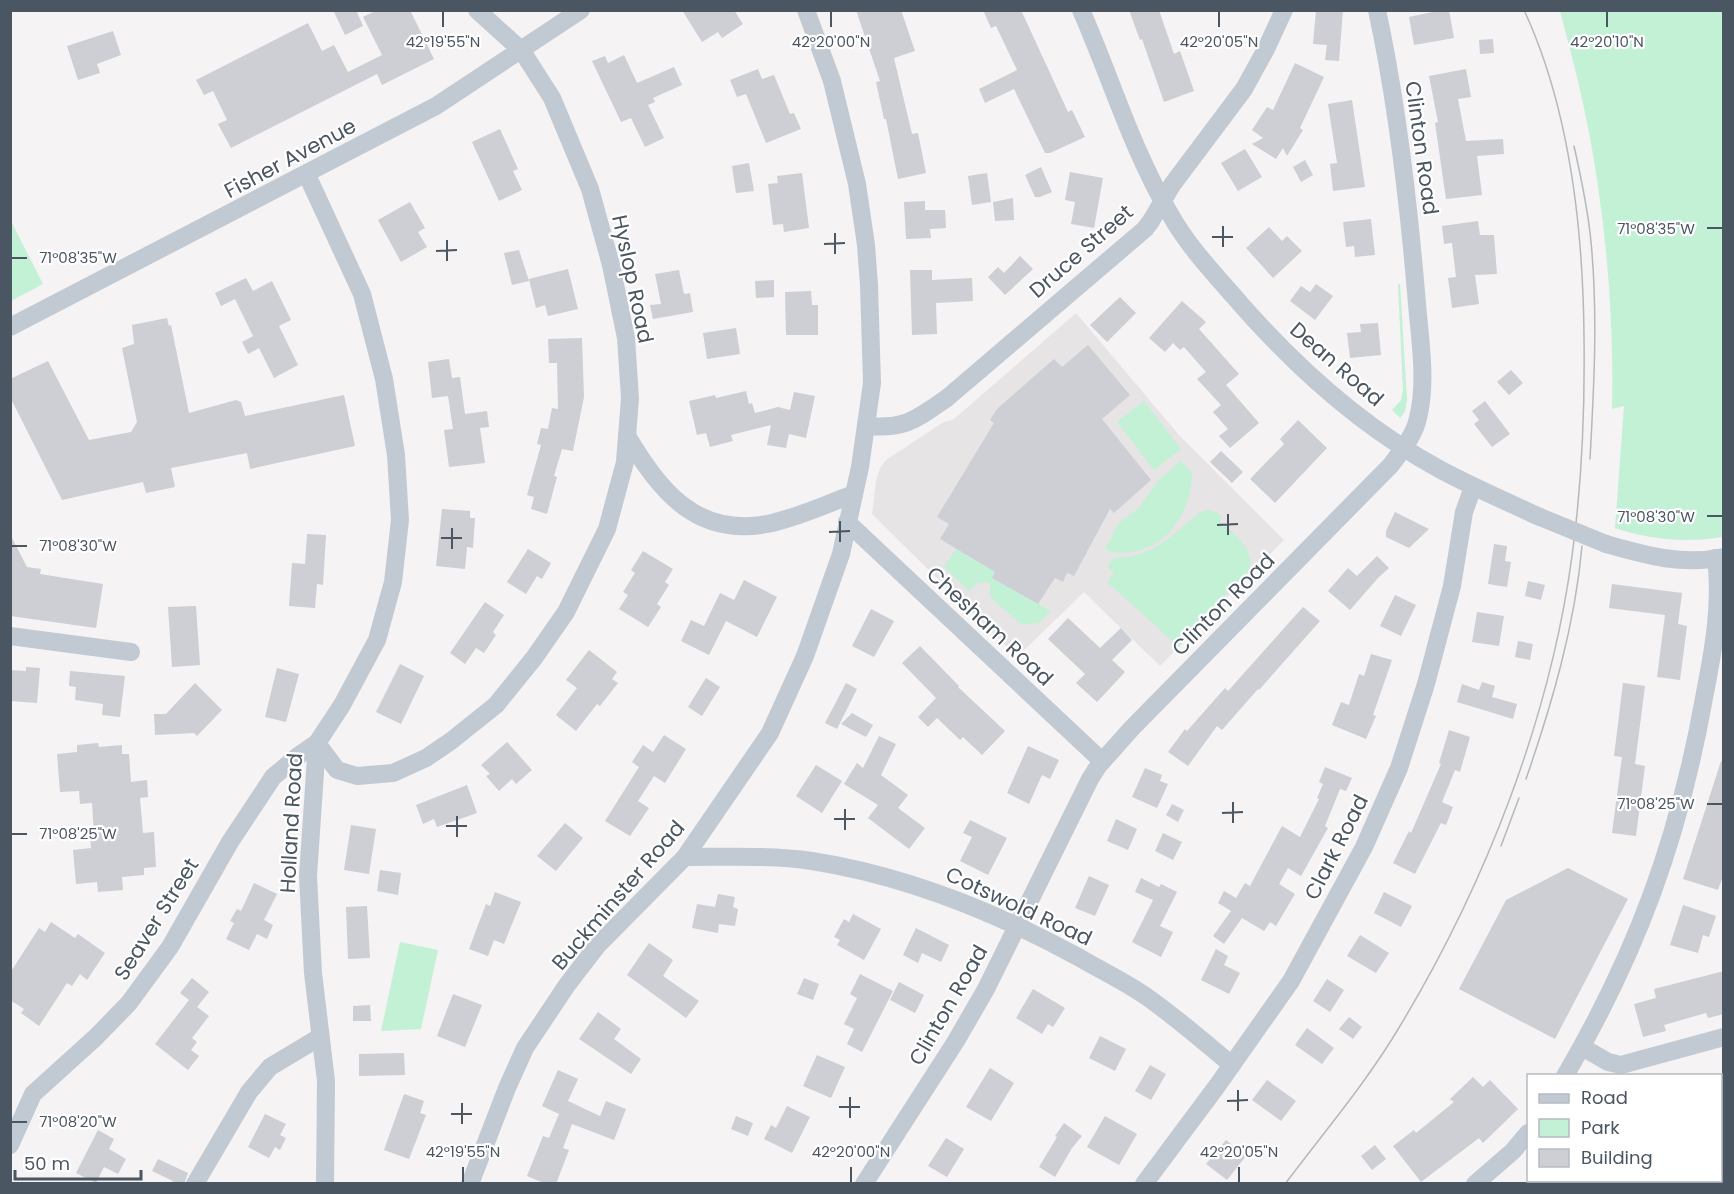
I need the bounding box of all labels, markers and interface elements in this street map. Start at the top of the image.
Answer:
text: 42°19'55"N [406,31,480,52]
text: 42°20'00"N [792,31,870,52]
text: 42°20'05"N [1180,31,1258,52]
text: 42°20'10"N [1570,31,1644,52]
street label: Clinton Road [1398,79,1446,217]
street label: Fisher Avenue [219,111,361,205]
street label: Druce Street [1023,198,1139,304]
street label: Hyslop Road [605,212,661,346]
text: 71°08'35"W [1617,218,1695,239]
text: 71°08'35"W [39,247,117,268]
street label: Dean Road [1284,315,1390,413]
text: 71°08'30"W [1617,506,1695,527]
text: 71°08'30"W [39,535,117,556]
street label: Clinton Road [1165,546,1281,662]
street label: Chesham Road [920,560,1060,692]
street label: Holland Road [273,752,309,894]
street label: Clark Road [1297,789,1375,905]
text: 71°08'25"W [1617,793,1695,814]
street label: Buckminster Road [545,814,691,976]
text: 71°08'25"W [39,823,117,844]
street label: Seaver Street [107,852,205,986]
street label: Cotswold Road [941,859,1097,953]
street label: Clinton Road [902,939,994,1071]
legend [1527,1074,1722,1182]
text: Road [1581,1085,1628,1110]
text: 71°08'20"W [39,1111,117,1132]
text: Park [1581,1115,1620,1140]
text: 42°19'55"N [426,1141,500,1162]
text: 42°20'00"N [812,1141,890,1162]
text: 42°20'05"N [1200,1141,1278,1162]
scale bar [15,1143,141,1181]
text: Building [1581,1145,1653,1170]
text: 50 m [24,1151,70,1176]

